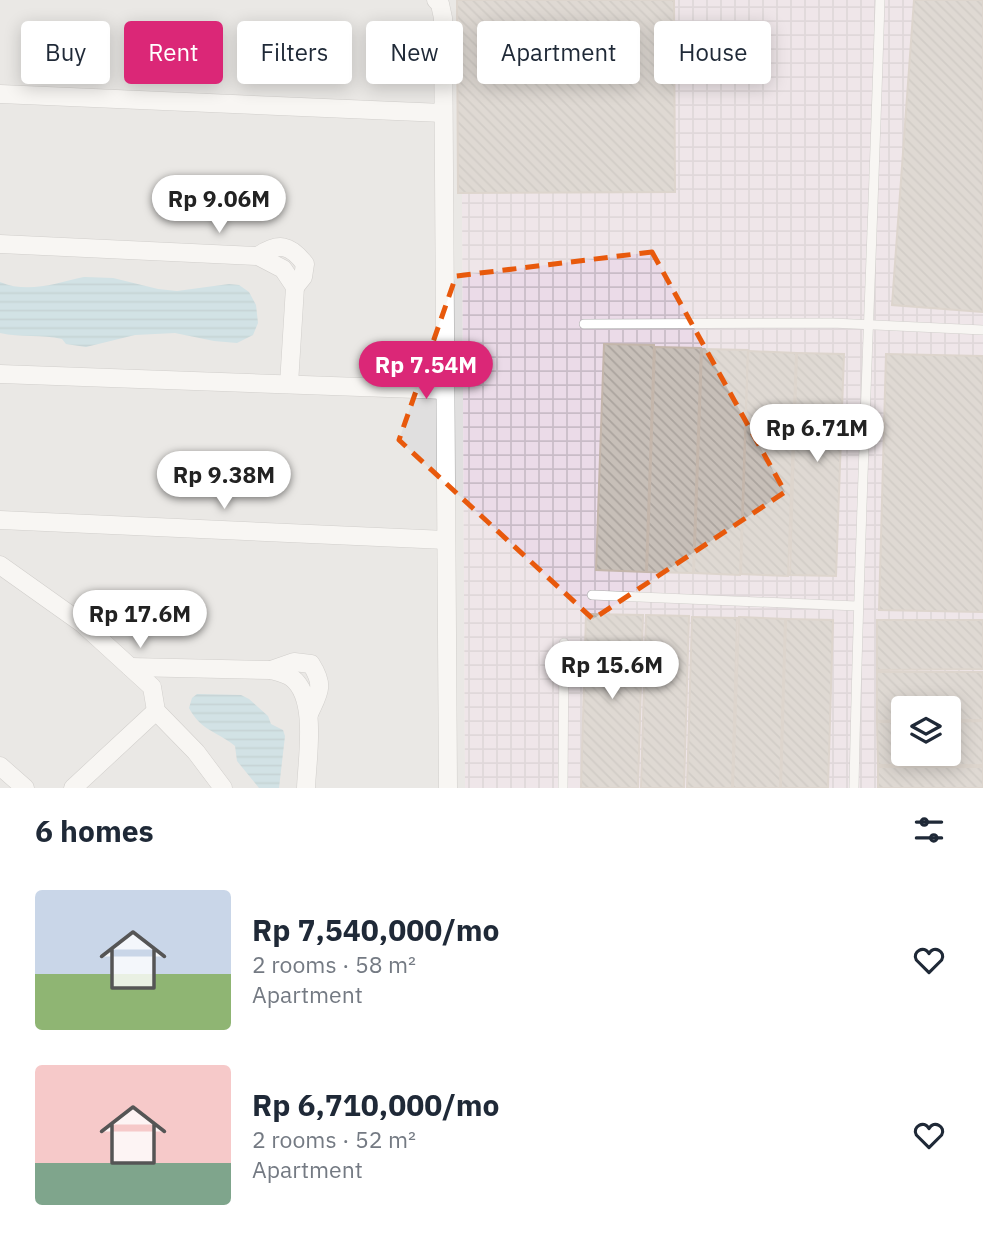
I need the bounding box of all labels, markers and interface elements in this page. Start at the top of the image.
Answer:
chip: Buy [21,21,110,84]
chip: Rent [124,21,223,84]
chip: Filters [237,21,352,84]
chip: New [366,21,463,84]
chip: Apartment [477,21,640,84]
chip: House [654,21,771,84]
pin: Rp 9.06M [147,176,291,235]
text: Rp 9.06M [168,183,270,213]
pin: Rp 7.54M [354,342,498,401]
text: Rp 7.54M [375,349,477,379]
pin: Rp 6.71M [745,405,889,464]
text: Rp 6.71M [766,412,868,442]
pin: Rp 9.38M [152,452,296,511]
text: Rp 9.38M [173,459,275,489]
pin: Rp 17.6M [68,590,212,650]
text: Rp 17.6M [89,598,191,628]
pin: Rp 15.6M [540,642,684,701]
text: Rp 15.6M [561,649,663,679]
map controls [891,696,961,766]
button: layers [891,696,961,766]
text: 6 homes [35,811,154,850]
icon: filters [910,811,948,849]
text: Rp 7,540,000/mo [252,910,499,949]
icon: home [91,918,175,1002]
icon: heart [910,941,948,979]
text: 2 rooms · 58 m² [252,949,416,979]
text: Apartment [252,979,363,1009]
text: Rp 6,710,000/mo [252,1085,499,1124]
icon: home [91,1093,175,1177]
icon: heart [910,1116,948,1154]
text: 2 rooms · 52 m² [252,1124,416,1154]
text: Apartment [252,1154,363,1184]

